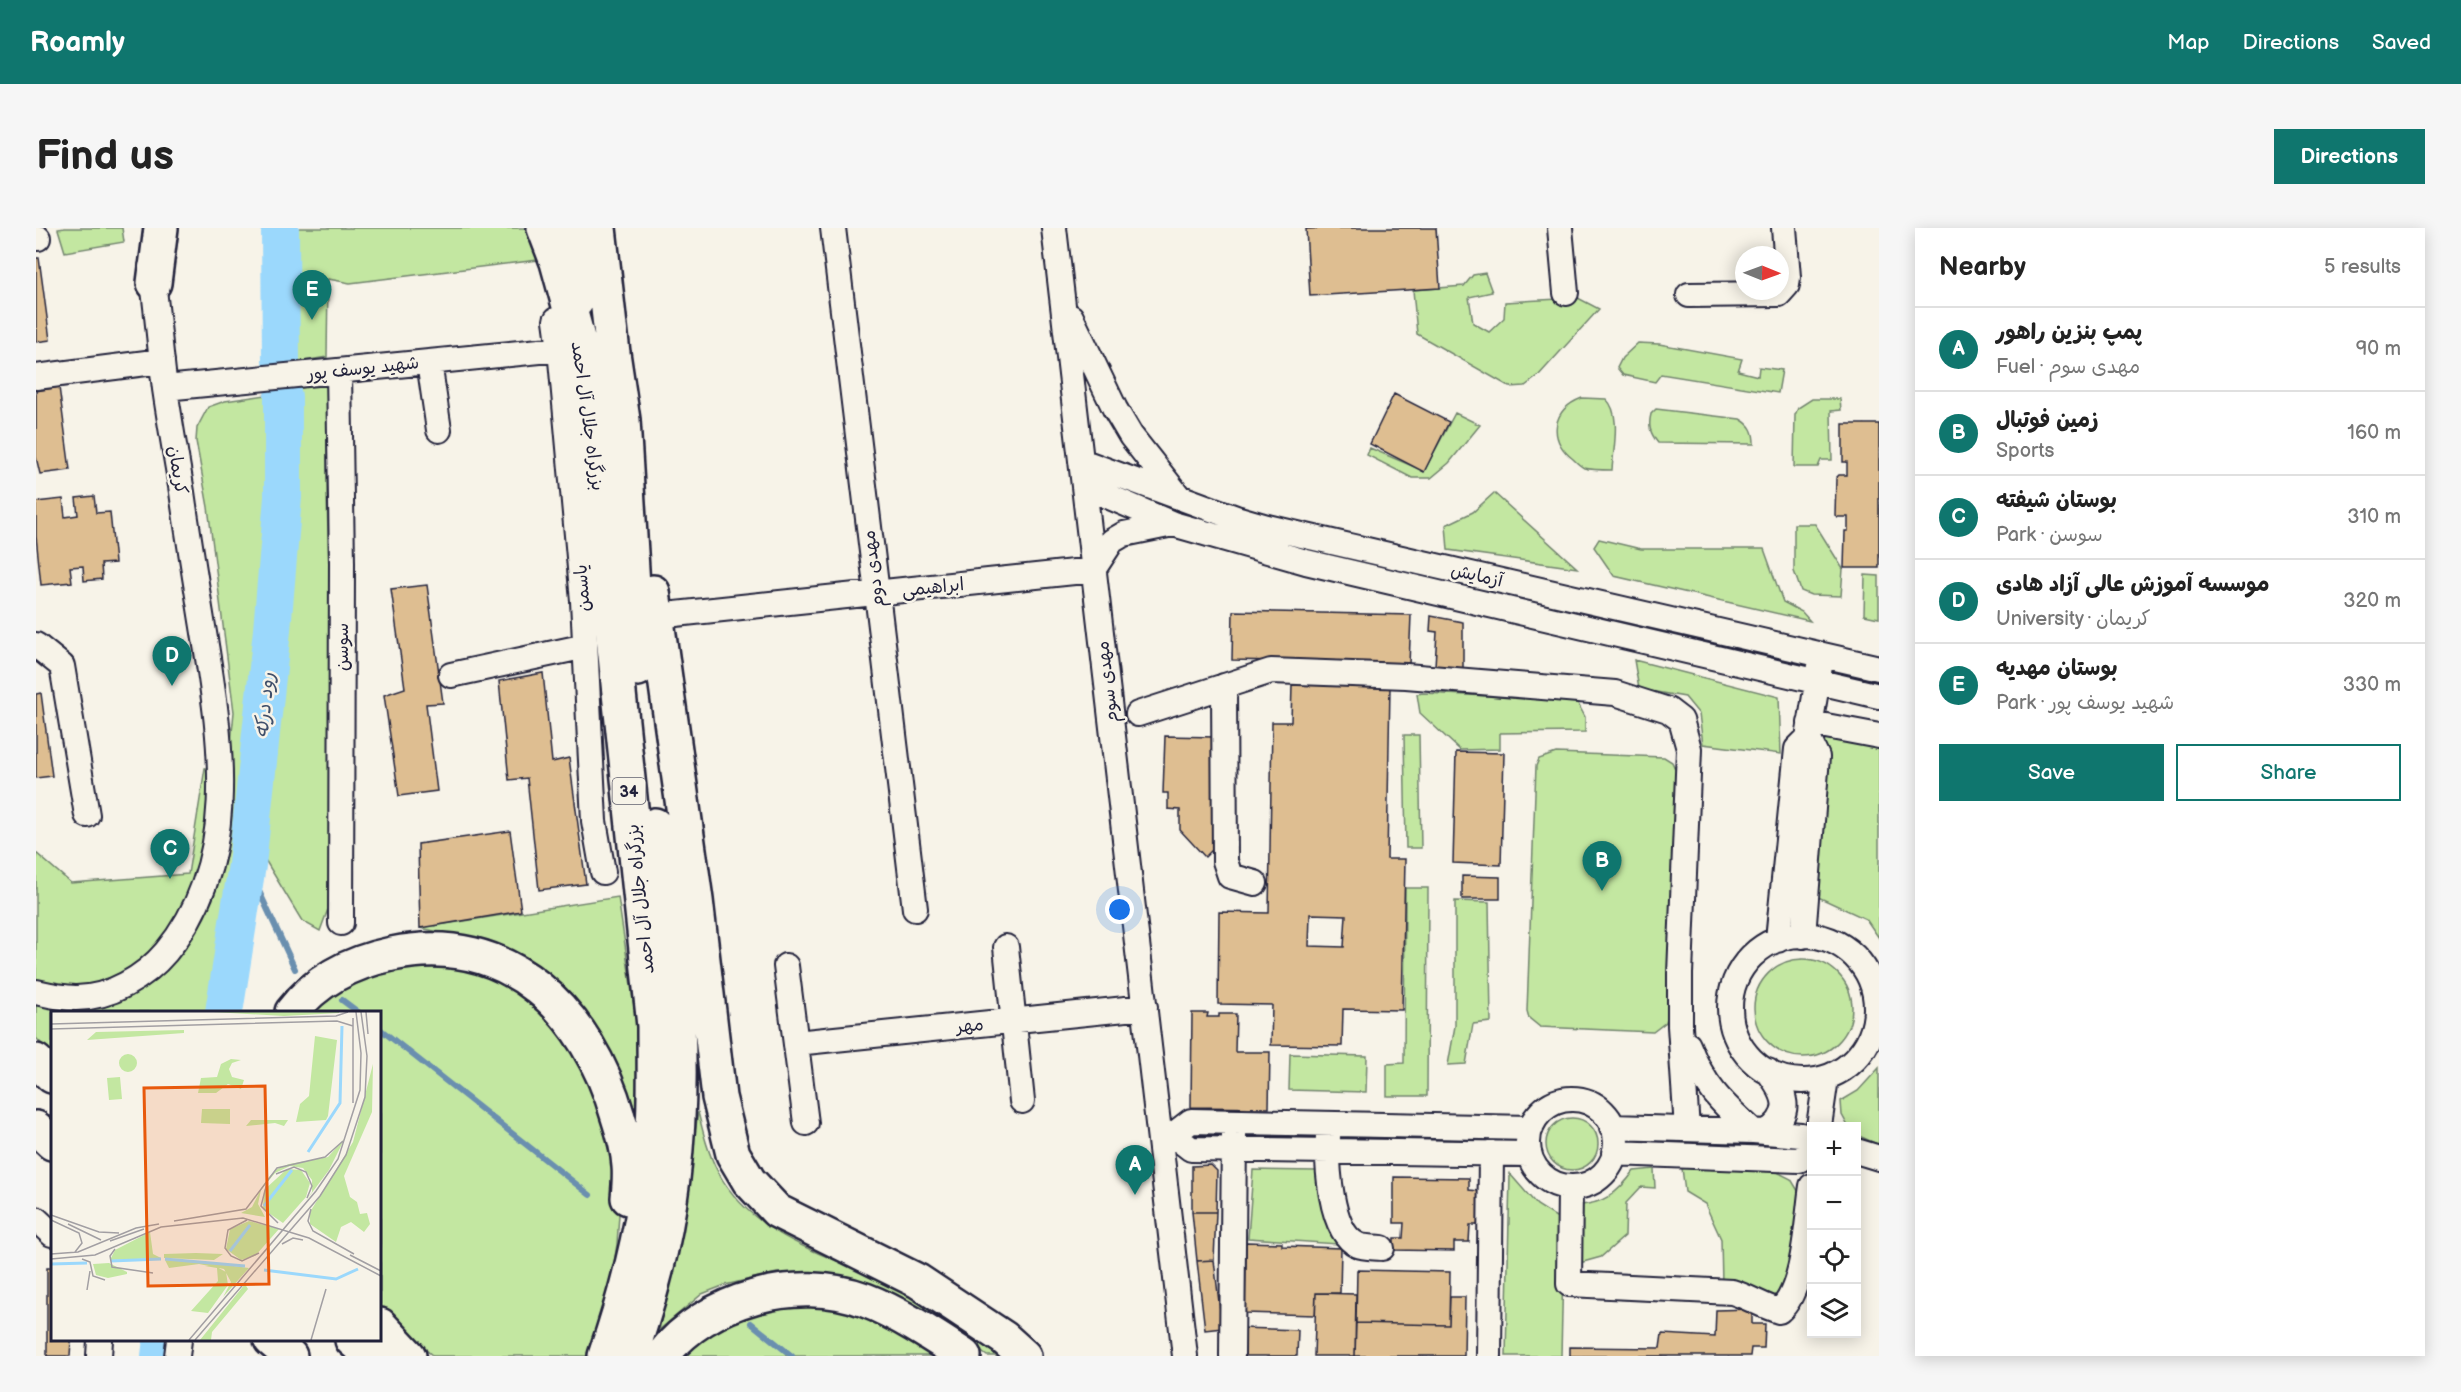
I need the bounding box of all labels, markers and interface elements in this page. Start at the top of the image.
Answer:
text: Roamly [30,26,125,59]
text: Map [2167,30,2210,55]
text: Directions [2243,30,2339,55]
text: Saved [2372,30,2431,55]
button: Directions [2274,129,2425,184]
text: Find us [36,131,174,182]
north arrow [1735,246,1789,300]
text: Nearby [1939,252,2026,283]
text: 5 results [2324,255,2401,279]
pin: E [292,270,332,320]
text: پمپ بنزین راهور [1996,319,2142,346]
text: A [1952,337,1965,361]
text: 90 m [2356,337,2401,361]
street label: بزرگراه جلال آل احمد [567,340,608,492]
street label: شهید یوسف پور [304,352,420,386]
text: Fuel · مهدی سوم [1996,355,2140,379]
text: زمین فوتبال [1996,407,2098,434]
text: B [1951,421,1966,445]
text: 160 m [2347,421,2401,445]
text: Sports [1996,439,2054,463]
street label: کریمان [163,444,192,496]
text: بوستان شیفته [1996,487,2117,514]
text: C [1951,505,1966,529]
text: 310 m [2347,505,2401,529]
text: Park · سوسن [1996,523,2103,547]
street label: مهدی دوم [858,529,892,609]
street label: آزمایش [1449,559,1506,592]
street label: یاسمن [570,564,595,612]
text: موسسه آموزش عالی آزاد هادی [1996,571,2269,598]
street label: ابراهیمی [901,574,965,601]
text: D [1952,589,1965,613]
text: 320 m [2343,589,2401,613]
text: University · کریمان [1996,607,2151,631]
street label: سوسن [332,623,353,671]
pin: D [152,636,192,686]
street label: مهدی سوم [1092,639,1126,724]
text: بوستان مهدیه [1996,655,2118,682]
water label: رود درکه [250,671,280,739]
text: E [1952,673,1965,697]
text: 330 m [2343,673,2401,697]
text: Park · شهید یوسف پور [1996,691,2174,715]
button: Save [1939,744,2164,801]
button: Share [2176,744,2401,801]
road number: 34 [612,778,646,804]
street label: بزرگراه جلال آل احمد [622,823,659,975]
pin: C [150,830,190,879]
pin: B [1582,842,1622,891]
your location [1105,895,1134,924]
inset map [51,1011,381,1341]
street label: مهر [953,1014,985,1038]
map controls [1807,1122,1861,1338]
button: + [1807,1122,1861,1176]
pin: A [1116,1146,1154,1195]
button: − [1807,1176,1861,1230]
button: locate [1807,1230,1861,1284]
button: layers [1807,1284,1861,1338]

